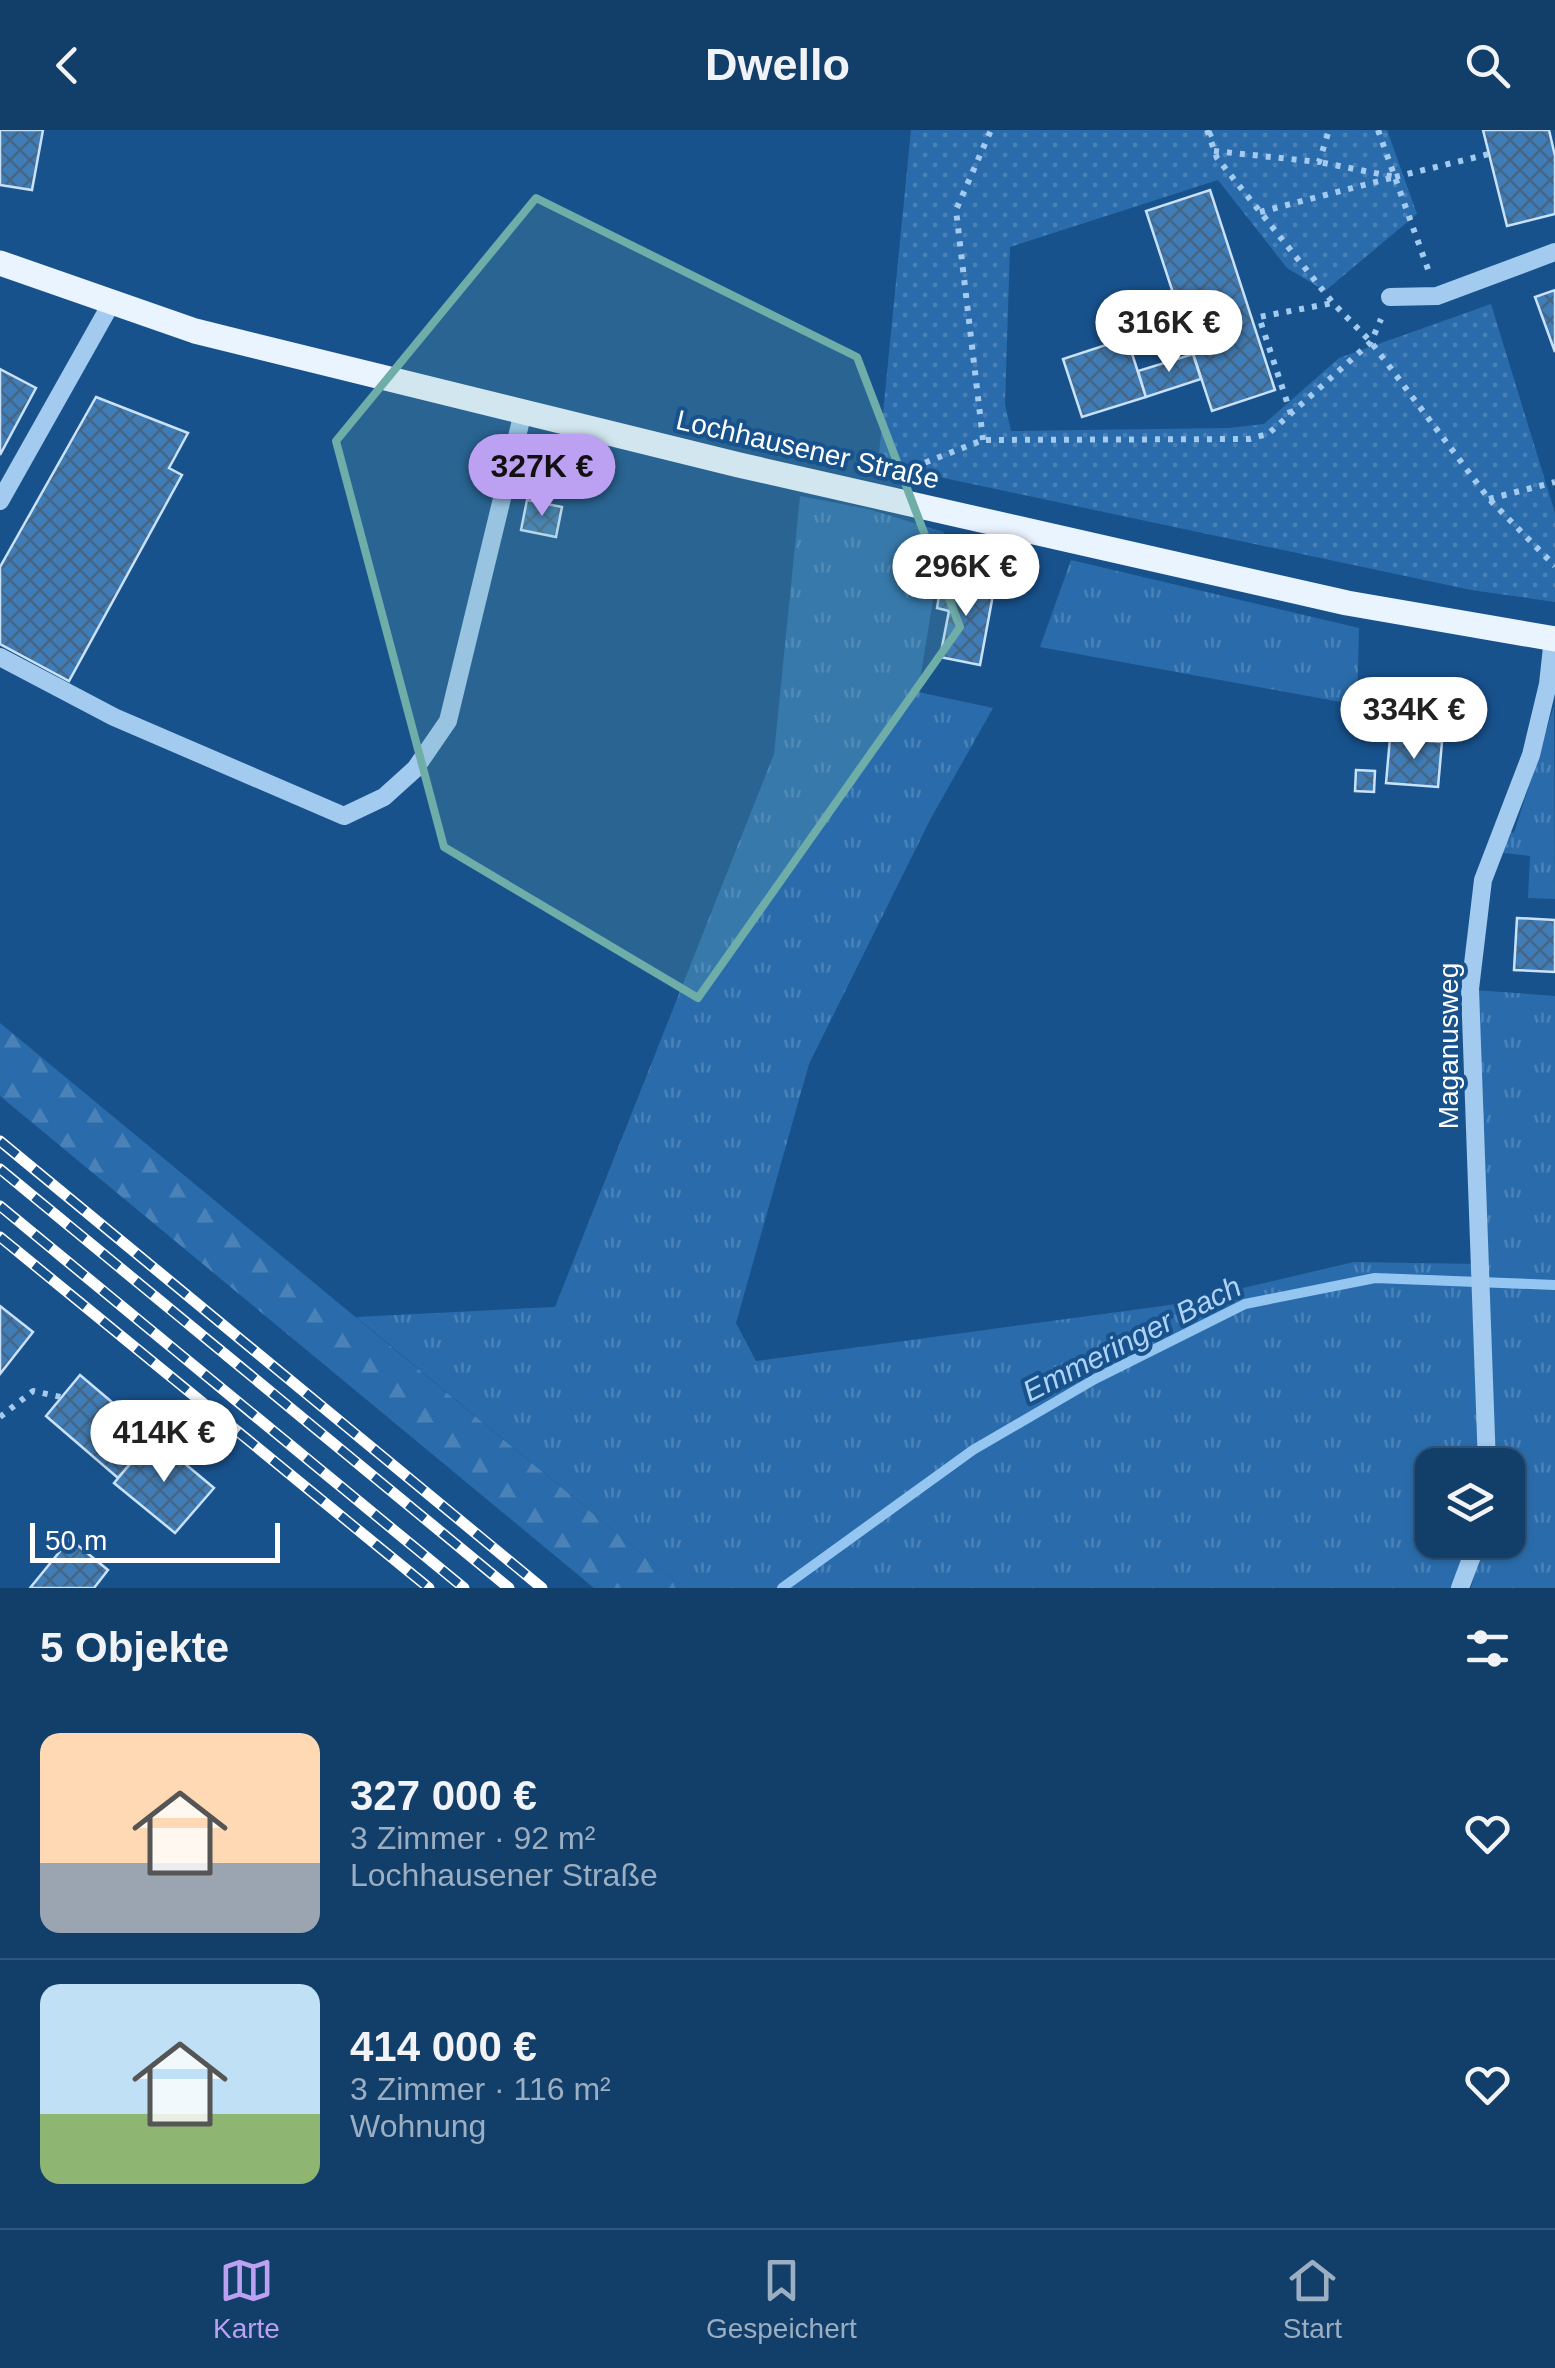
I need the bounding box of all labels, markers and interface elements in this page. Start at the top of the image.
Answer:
icon: back [40,38,95,93]
icon: search [1460,38,1515,93]
text: Dwello [705,39,850,90]
pin: 316K € [1088,290,1250,375]
text: 316K € [1117,304,1221,340]
street label: Lochhausener Straße [673,404,943,495]
pin: 327K € [461,434,623,519]
text: 327K € [490,448,594,484]
pin: 296K € [885,534,1047,619]
text: 296K € [914,548,1018,584]
pin: 334K € [1333,677,1495,762]
text: 334K € [1362,691,1466,727]
street label: Maganusweg [1433,963,1464,1129]
water label: Emmeringer Bach [1017,1269,1246,1408]
pin: 414K € [83,1400,245,1485]
text: 414K € [112,1414,216,1450]
map controls [1415,1448,1525,1558]
button: layers [1415,1448,1525,1558]
scale bar [30,1518,280,1562]
text: 50 m [45,1525,107,1556]
icon: filters [1460,1621,1515,1676]
text: 5 Objekte [40,1624,229,1671]
text: 327 000 € [350,1772,537,1819]
icon: home [120,1773,240,1893]
icon: heart [1460,1806,1515,1861]
text: 3 Zimmer · 92 m² [350,1820,595,1856]
text: Lochhausener Straße [350,1857,658,1893]
text: 414 000 € [350,2023,537,2070]
icon: home [120,2024,240,2144]
icon: heart [1460,2057,1515,2112]
text: 3 Zimmer · 116 m² [350,2071,611,2107]
text: Wohnung [350,2108,486,2144]
tab: Karte [213,2253,280,2345]
tab: Gespeichert [706,2253,857,2345]
tab: Start [1283,2253,1342,2345]

